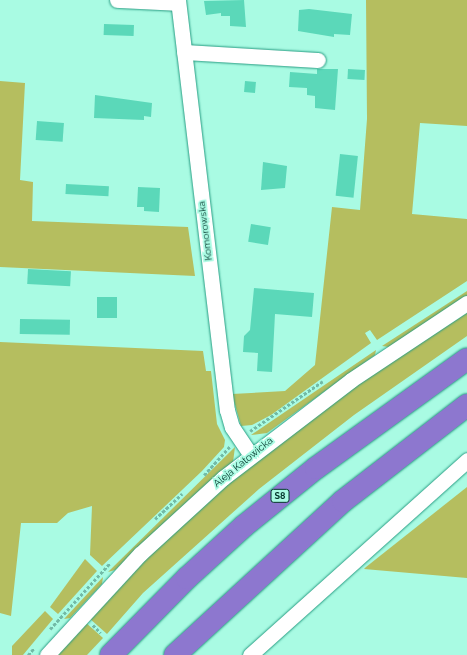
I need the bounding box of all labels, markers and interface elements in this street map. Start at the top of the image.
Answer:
street label: Komorowska [195,201,215,261]
street label: Aleja Katowicka [211,434,275,490]
road number: S8 [270,489,290,503]

